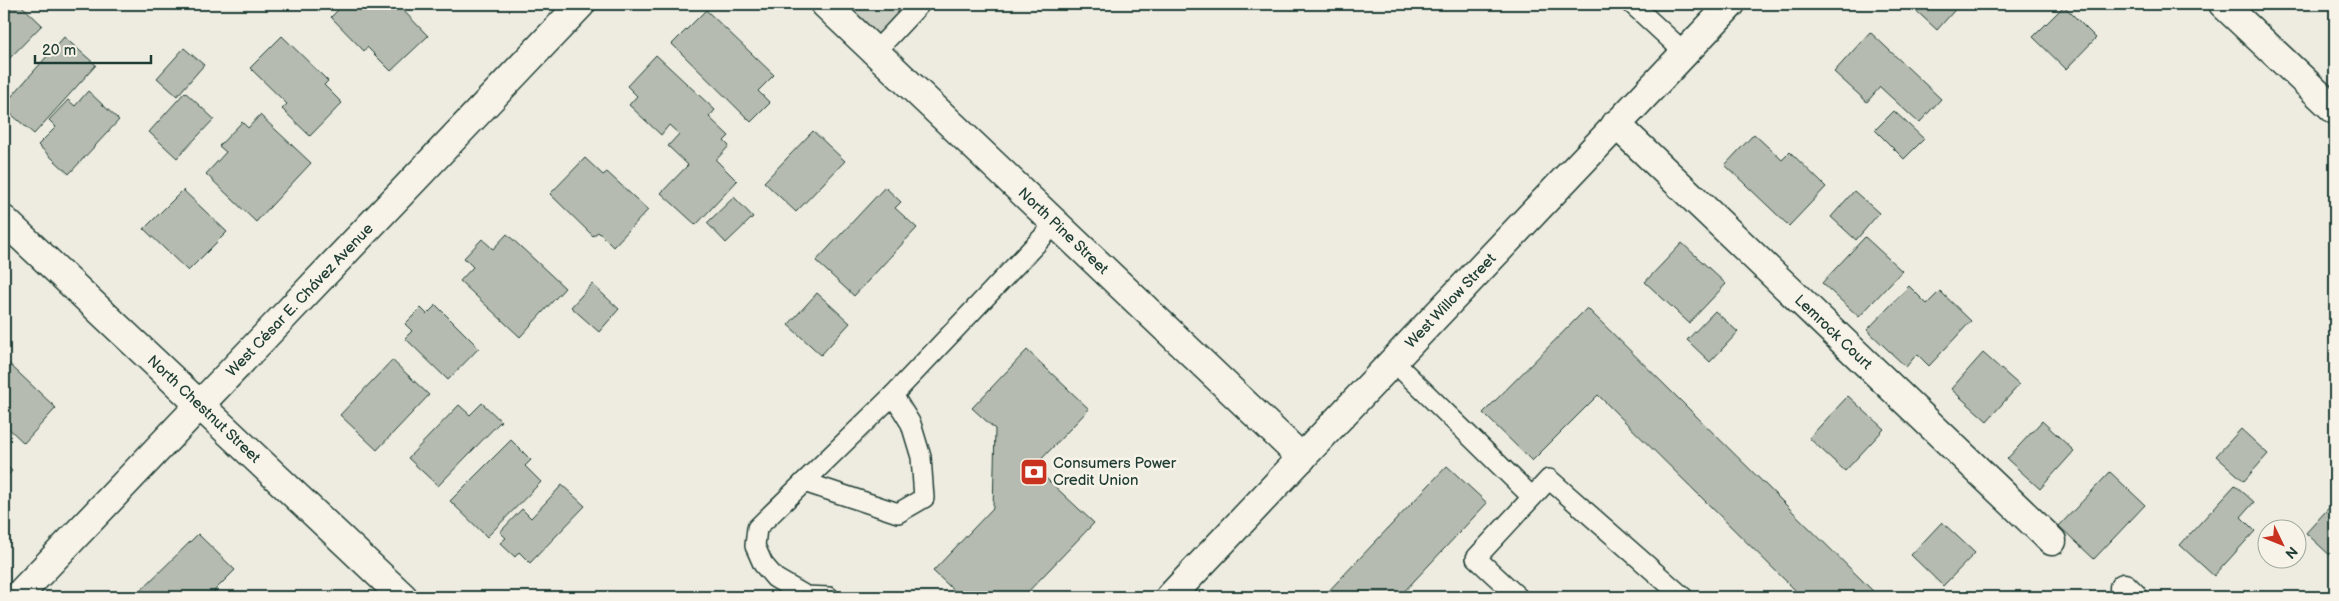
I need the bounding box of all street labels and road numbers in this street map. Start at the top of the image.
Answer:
street label: North Pine Street [1014,183,1113,279]
street label: West César E. Chávez Avenue [222,219,377,381]
street label: West Willow Street [1401,249,1500,352]
street label: Lemrock Court [1791,291,1877,374]
street label: North Chestnut Street [143,351,265,467]

